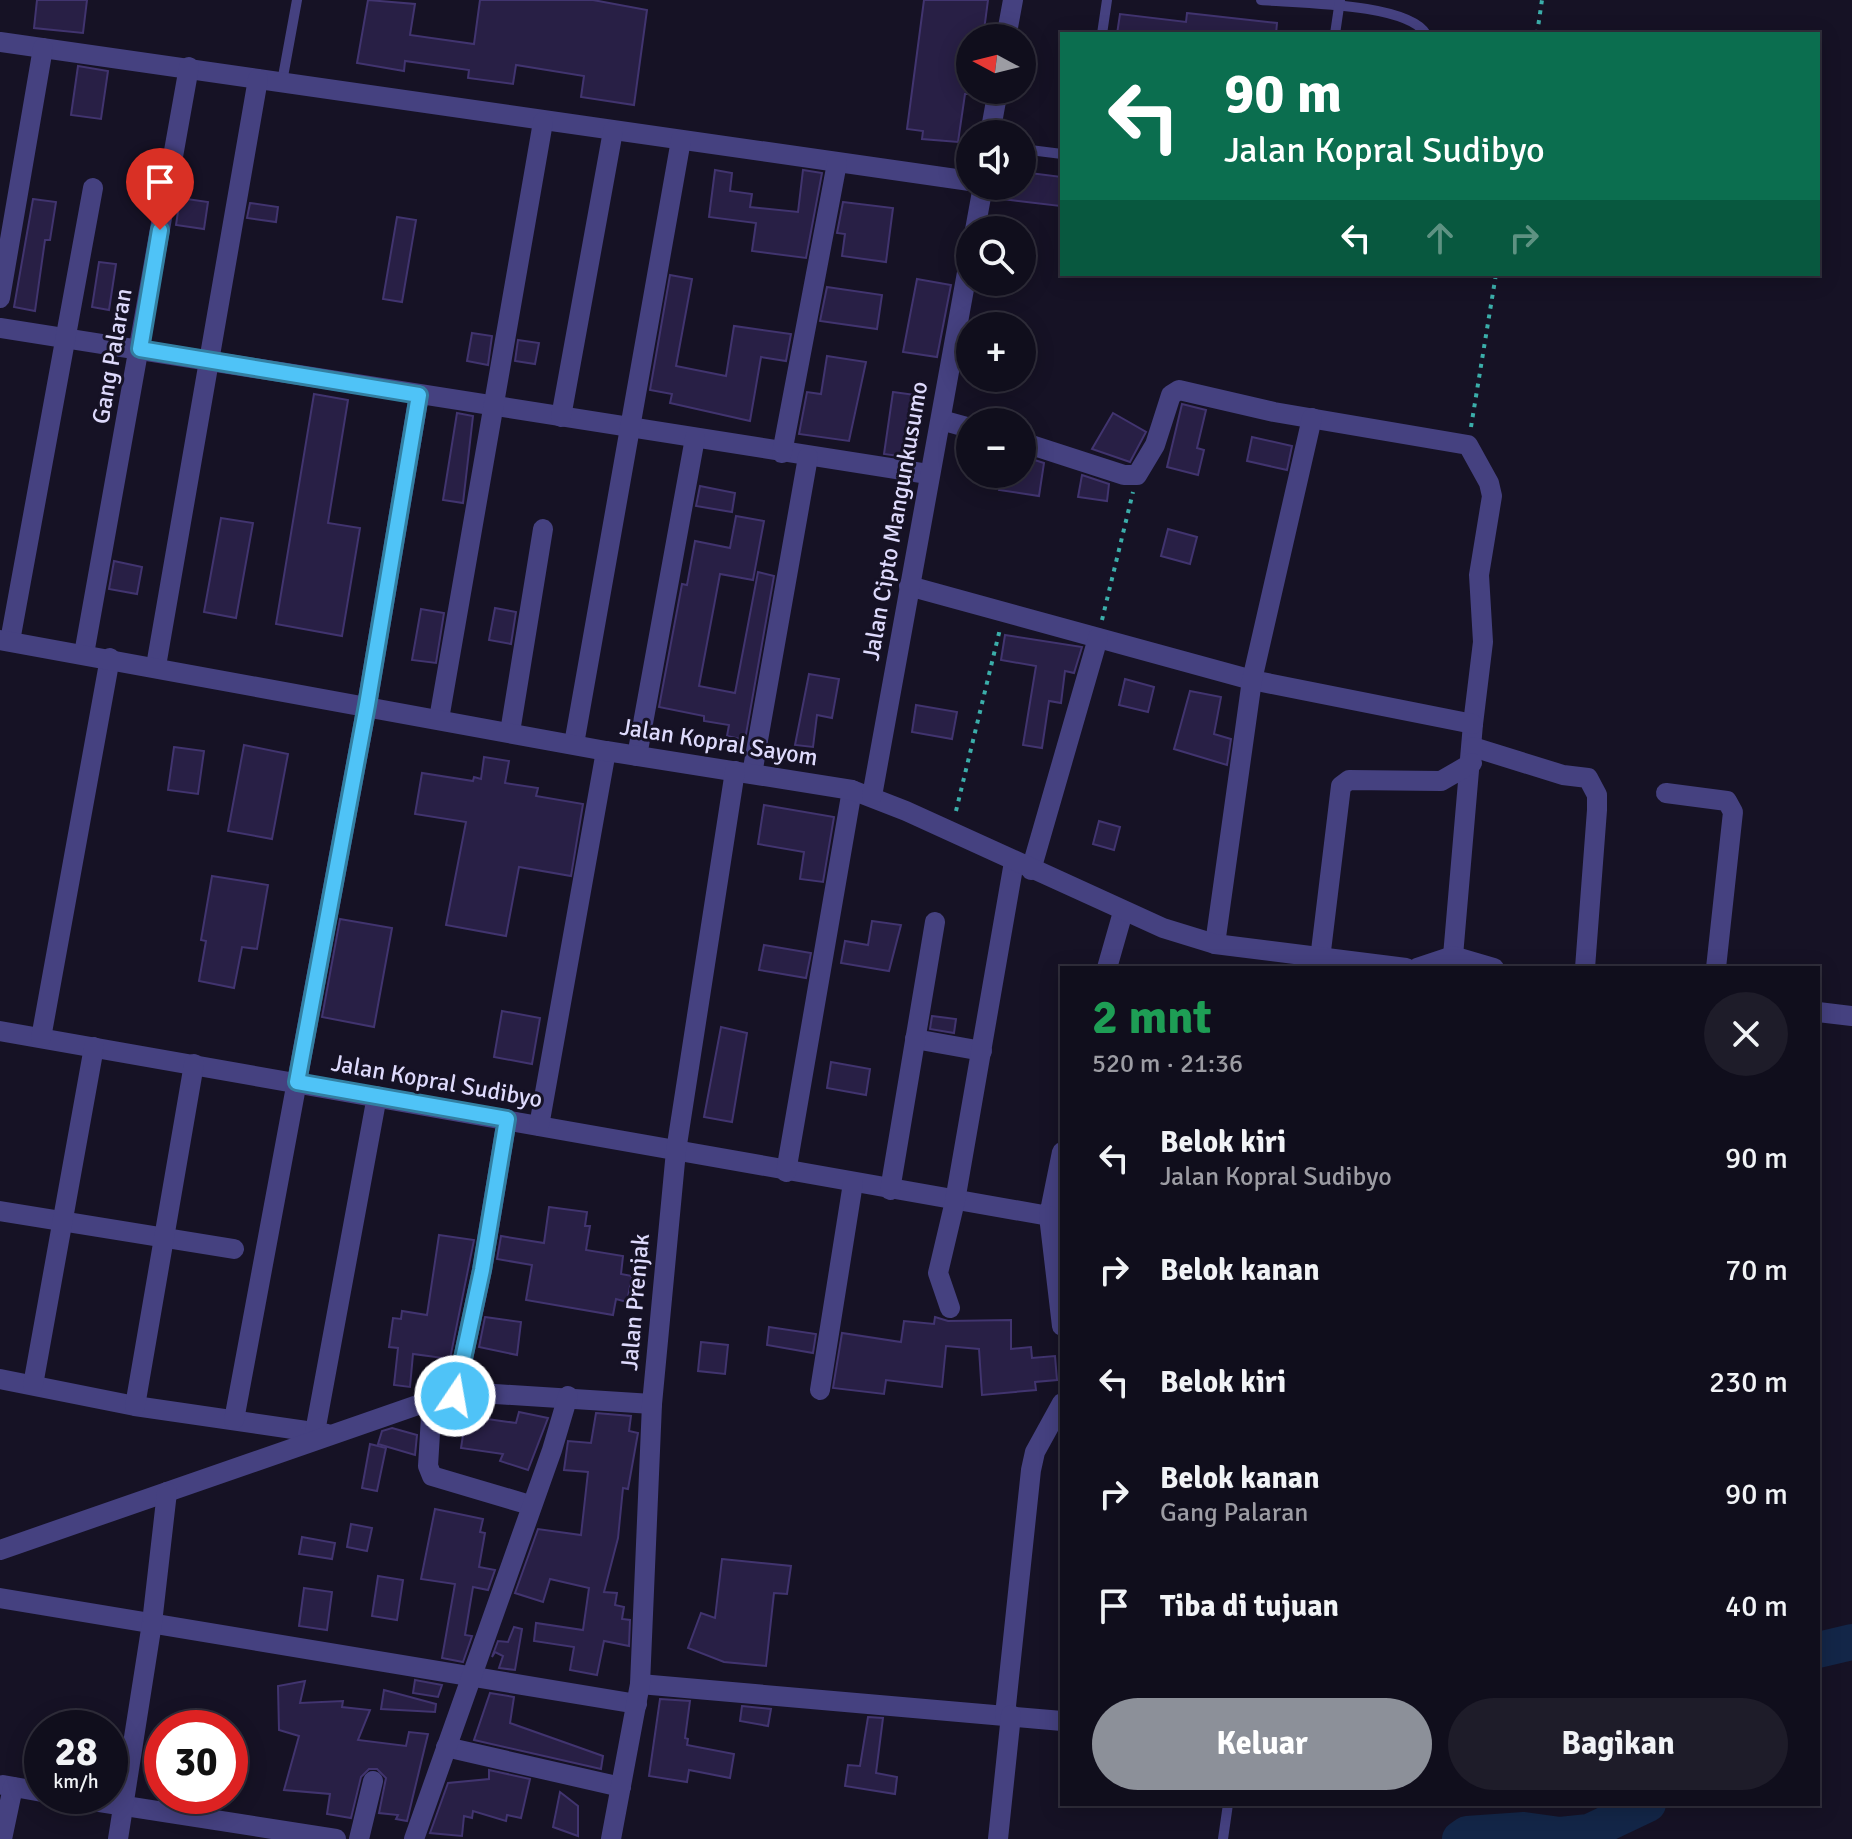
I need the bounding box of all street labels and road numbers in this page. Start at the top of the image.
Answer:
street label: Gang Palaran [85,286,139,426]
street label: Jalan Cipto Mangunkusumo [856,379,934,663]
street label: Jalan Kopral Sayom [618,712,820,772]
street label: Jalan Kopral Sudibyo [329,1048,545,1114]
street label: Jalan Prenjak [614,1232,656,1372]

